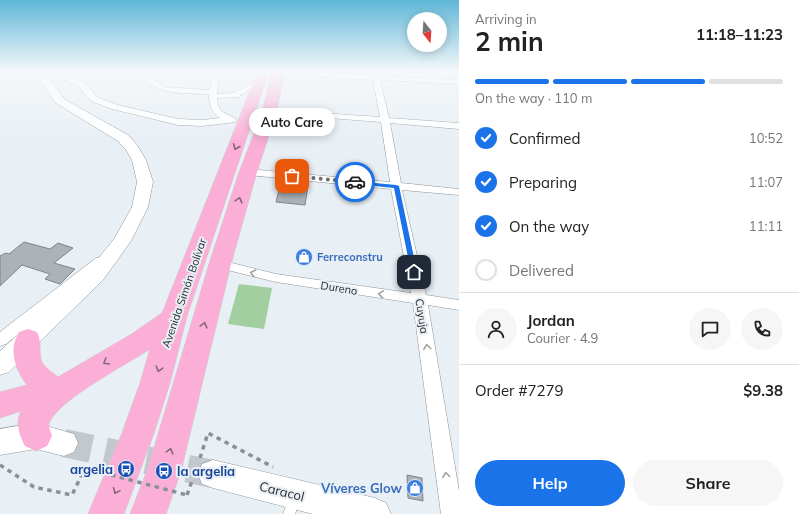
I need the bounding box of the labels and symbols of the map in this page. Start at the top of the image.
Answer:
north arrow [407,12,447,52]
callout: Auto Care [249,108,335,136]
one-way arrow [232,144,240,151]
pin [275,159,309,193]
courier [335,162,375,202]
one-way arrow [234,197,243,204]
street label: Avenida Simón Bolívar [159,236,209,350]
shop icon: Ferreconstru [294,247,314,267]
place label: Ferreconstru [317,250,383,264]
pin [397,255,431,289]
one-way arrow [250,269,256,277]
street label: Dureno [320,278,358,298]
one-way arrow [378,290,385,299]
street label: Cuyuja [412,298,432,334]
one-way arrow [199,322,207,329]
one-way arrow [423,344,432,350]
one-way arrow [103,358,110,365]
one-way arrow [155,365,164,372]
one-way arrow [165,448,173,454]
bus stop icon: argelia [116,459,136,479]
place label: argelia [70,461,113,477]
bus stop icon: la argelia [154,461,174,481]
place label: la argelia [177,463,235,479]
one-way arrow [442,472,451,478]
street label: Caracol [258,478,306,504]
shop icon: Víveres Glow [405,478,425,498]
place label: Víveres Glow [320,480,403,496]
one-way arrow [113,487,121,495]

